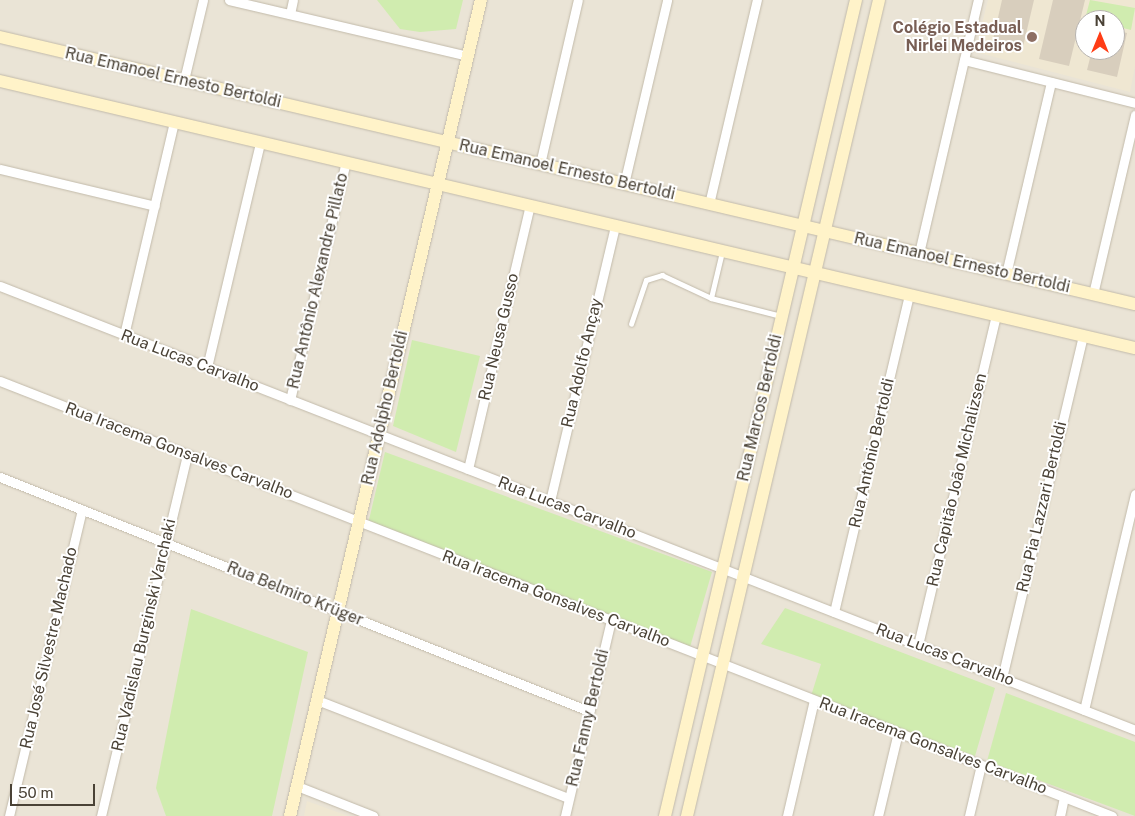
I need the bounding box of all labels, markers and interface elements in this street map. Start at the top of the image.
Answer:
north arrow [1075,10,1125,60]
text: N [1095,13,1105,29]
place label: Colégio Estadual Nirlei Medeiros [892,18,1022,56]
marker: Colégio Estadual Nirlei Medeiros [1026,31,1038,43]
street label: Rua Emanoel Ernesto Bertoldi [63,44,283,112]
street label: Rua Emanoel Ernesto Bertoldi [457,136,677,204]
street label: Rua Antônio Alexandre Pillato [284,171,352,391]
street label: Rua Emanoel Ernesto Bertoldi [852,229,1072,297]
street label: Rua Neusa Gusso [475,271,523,403]
street label: Rua Adolfo Ançay [558,296,606,430]
street label: Rua Lucas Carvalho [118,326,262,396]
street label: Rua Adolpho Bertoldi [358,329,412,487]
street label: Rua Marcos Bertoldi [734,333,786,483]
street label: Rua Capitão João Michalizsen [923,371,991,589]
street label: Rua Antônio Bertoldi [845,376,899,530]
street label: Rua Iracema Gonsalves Carvalho [62,399,296,503]
street label: Rua Pia Lazzari Bertoldi [1013,420,1071,594]
street label: Rua Lucas Carvalho [495,473,639,543]
street label: Rua Vadislau Burginski Varchaki [108,516,180,754]
street label: Rua José Silvestre Machado [16,545,82,751]
street label: Rua Iracema Gonsalves Carvalho [439,547,673,651]
street label: Rua Belmiro Krüger [224,558,366,630]
street label: Rua Lucas Carvalho [873,620,1017,690]
street label: Rua Fanny Bertoldi [563,647,613,789]
street label: Rua Iracema Gonsalves Carvalho [816,694,1050,798]
scale bar [12,774,98,806]
text: 50 m [18,784,53,801]

